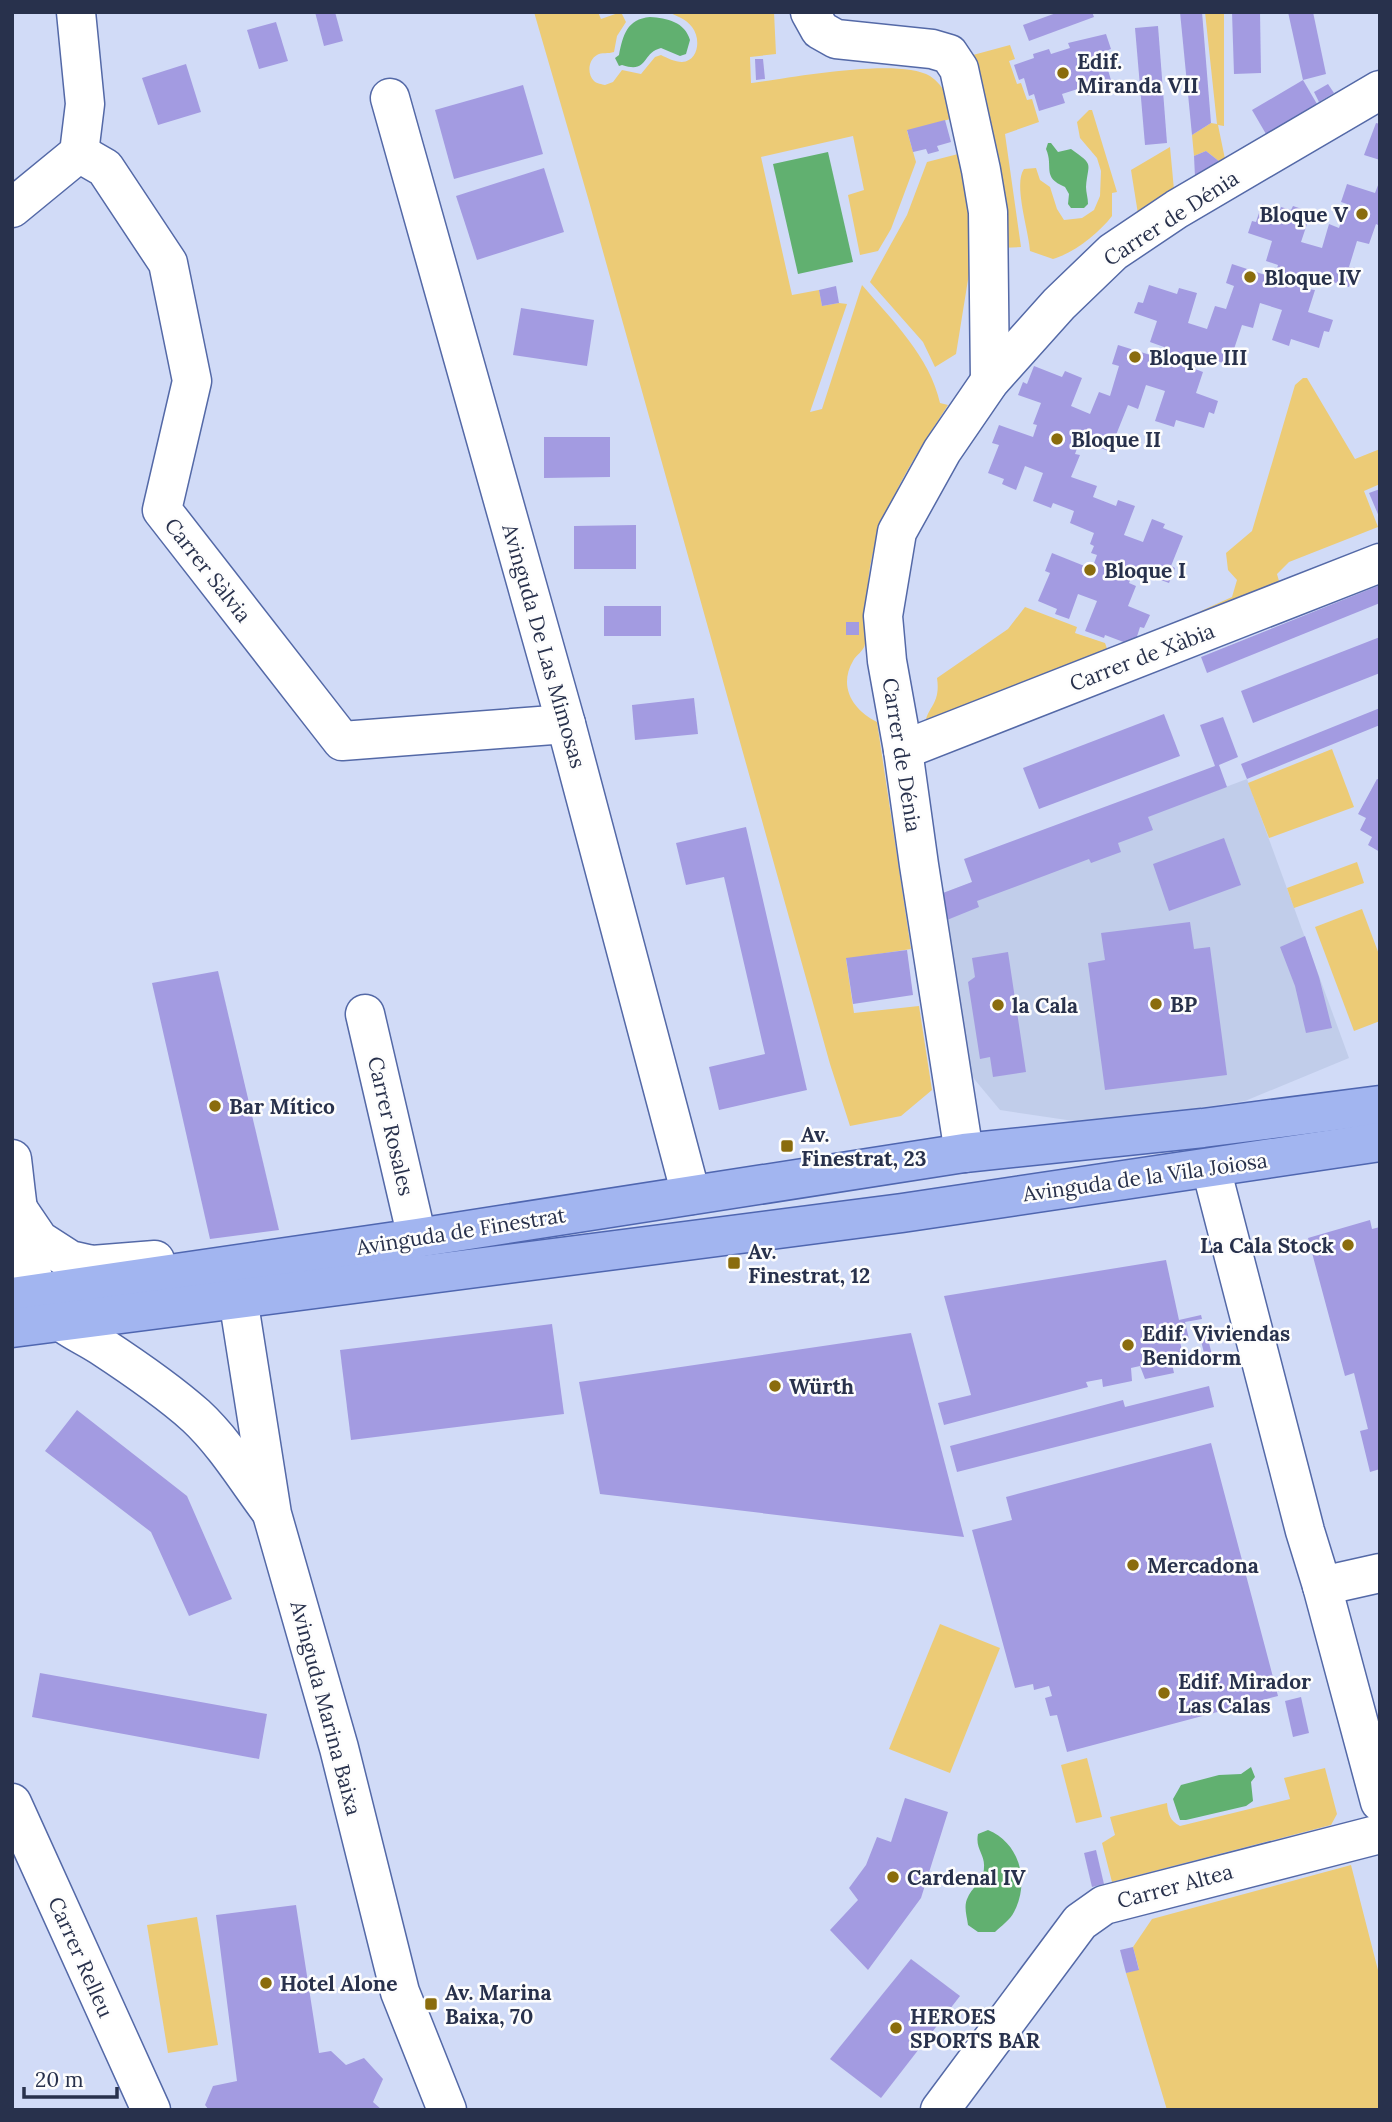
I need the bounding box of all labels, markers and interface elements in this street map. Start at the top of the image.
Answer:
place label: Edif. Miranda VII [1077,48,1199,99]
marker: Edif. Miranda VII [1055,65,1071,81]
street label: Carrer de Dénia [1098,164,1244,272]
place label: Bloque V [1259,201,1348,228]
marker: Bloque V [1354,206,1370,222]
place label: Bloque IV [1264,264,1361,291]
marker: Bloque IV [1242,269,1258,285]
place label: Bloque III [1149,344,1247,371]
marker: Bloque III [1127,349,1143,365]
place label: Bloque II [1071,426,1161,453]
marker: Bloque II [1049,431,1065,447]
street label: Carrer Sàlvia [159,512,257,628]
street label: Avinguda De Las Mimosas [496,520,592,771]
place label: Bloque I [1104,557,1186,584]
marker: Bloque I [1082,562,1098,578]
street label: Carrer de Xàbia [1066,617,1218,697]
street label: Carrer de Dénia [877,676,928,834]
place label: BP [1170,991,1198,1018]
place label: la Cala [1012,992,1078,1019]
marker: BP [1148,996,1164,1012]
marker: la Cala [990,997,1006,1013]
street label: Carrer Rosales [362,1054,420,1198]
place label: Bar Mítico [229,1093,335,1120]
marker: Bar Mítico [207,1098,223,1114]
place label: Av. Finestrat, 23 [801,1121,926,1172]
marker: Av. Finestrat, 23 [779,1138,795,1154]
street label: Avinguda de la Vila Joiosa [1020,1146,1269,1208]
street label: Avinguda de Finestrat [353,1201,568,1261]
place label: La Cala Stock [1200,1232,1335,1259]
marker: La Cala Stock [1340,1237,1356,1253]
place label: Av. Finestrat, 12 [748,1238,870,1289]
marker: Av. Finestrat, 12 [726,1255,742,1271]
place label: Edif. Viviendas Benidorm [1142,1320,1290,1371]
marker: Edif. Viviendas Benidorm [1120,1337,1136,1353]
place label: Würth [789,1373,854,1400]
marker: Würth [767,1378,783,1394]
place label: Mercadona [1147,1552,1259,1579]
marker: Mercadona [1125,1557,1141,1573]
street label: Avinguda Marina Baixa [284,1597,368,1818]
place label: Edif. Mirador Las Calas [1178,1668,1311,1719]
marker: Edif. Mirador Las Calas [1156,1685,1172,1701]
street label: Carrer Altea [1114,1858,1236,1914]
place label: Cardenal IV [907,1864,1026,1891]
marker: Cardenal IV [885,1869,901,1885]
street label: Carrer Relleu [42,1892,120,2022]
place label: Hotel Alone [280,1970,398,1997]
marker: Hotel Alone [258,1975,274,1991]
place label: Av. Marina Baixa, 70 [445,1979,551,2030]
marker: Av. Marina Baixa, 70 [423,1996,439,2012]
place label: HEROES SPORTS BAR [910,2003,1041,2054]
marker: HEROES SPORTS BAR [888,2020,904,2036]
scale bar [24,2056,117,2100]
text: 20 m [35,2066,84,2093]

